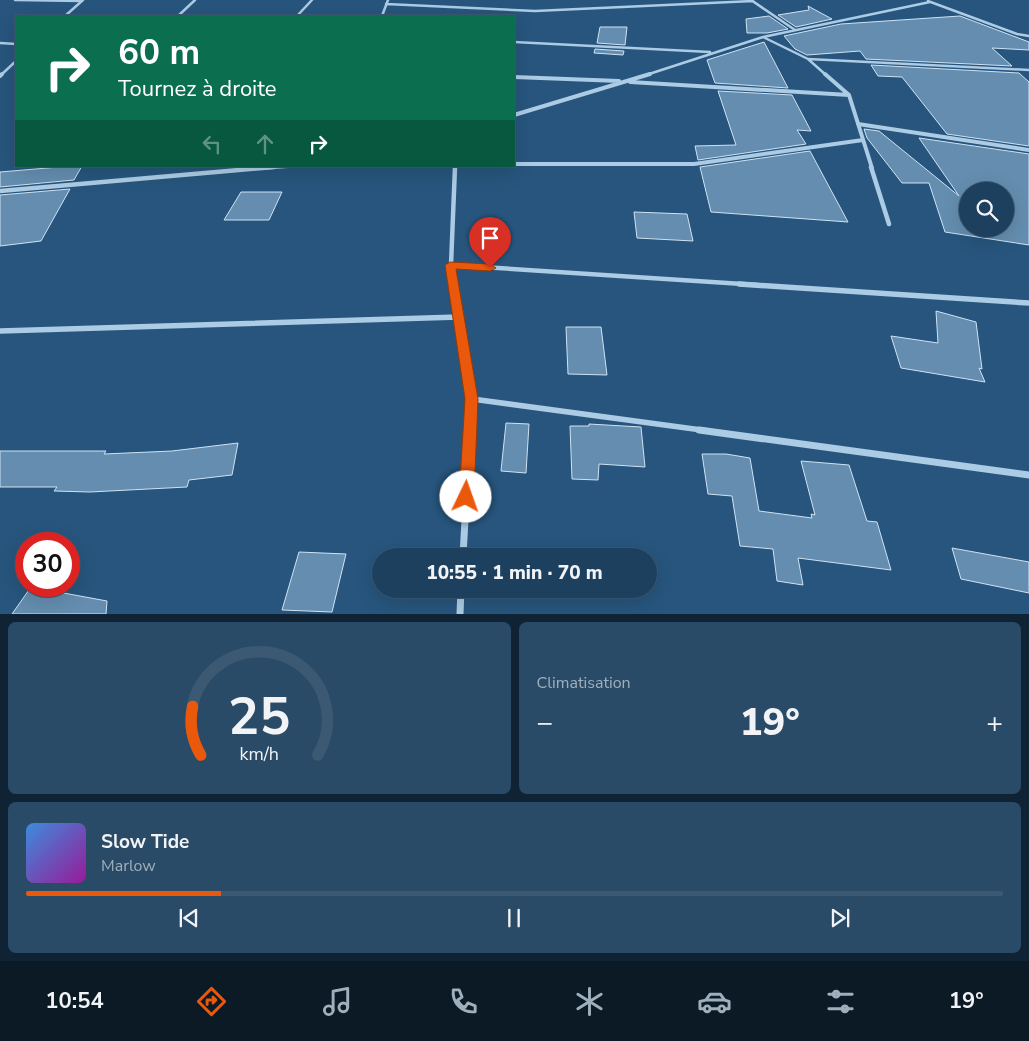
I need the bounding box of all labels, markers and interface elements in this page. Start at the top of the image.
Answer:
text: 60 m [118,29,200,76]
icon: right [35,35,100,100]
text: Tournez à droite [118,74,277,104]
icon: left [198,130,226,158]
icon: ahead [251,130,279,158]
icon: right [304,130,332,158]
map controls [959,182,1014,237]
button: search [959,182,1014,237]
pin [469,217,511,268]
icon: arrive [476,224,504,252]
position arrow [439,470,491,522]
speed limit sign: 30 [15,532,80,597]
text: 10:55 · 1 min · 70 m [426,560,603,586]
text: Climatisation [537,672,631,694]
text: 25 [228,681,290,752]
text: 19° [740,697,800,748]
text: − [537,704,553,742]
text: + [986,704,1003,742]
text: km/h [240,742,279,766]
text: Slow Tide [101,829,189,855]
text: Marlow [101,855,156,877]
icon: previous [175,904,203,932]
icon: pause [500,904,528,932]
icon: next [826,904,854,932]
icon: directions [194,984,229,1019]
icon: music [320,984,355,1019]
icon: phone [446,984,481,1019]
icon: climate [572,984,607,1019]
icon: car [697,984,732,1019]
icon: filters [823,984,858,1019]
text: 10:54 [45,986,104,1016]
text: 19° [949,986,984,1016]

